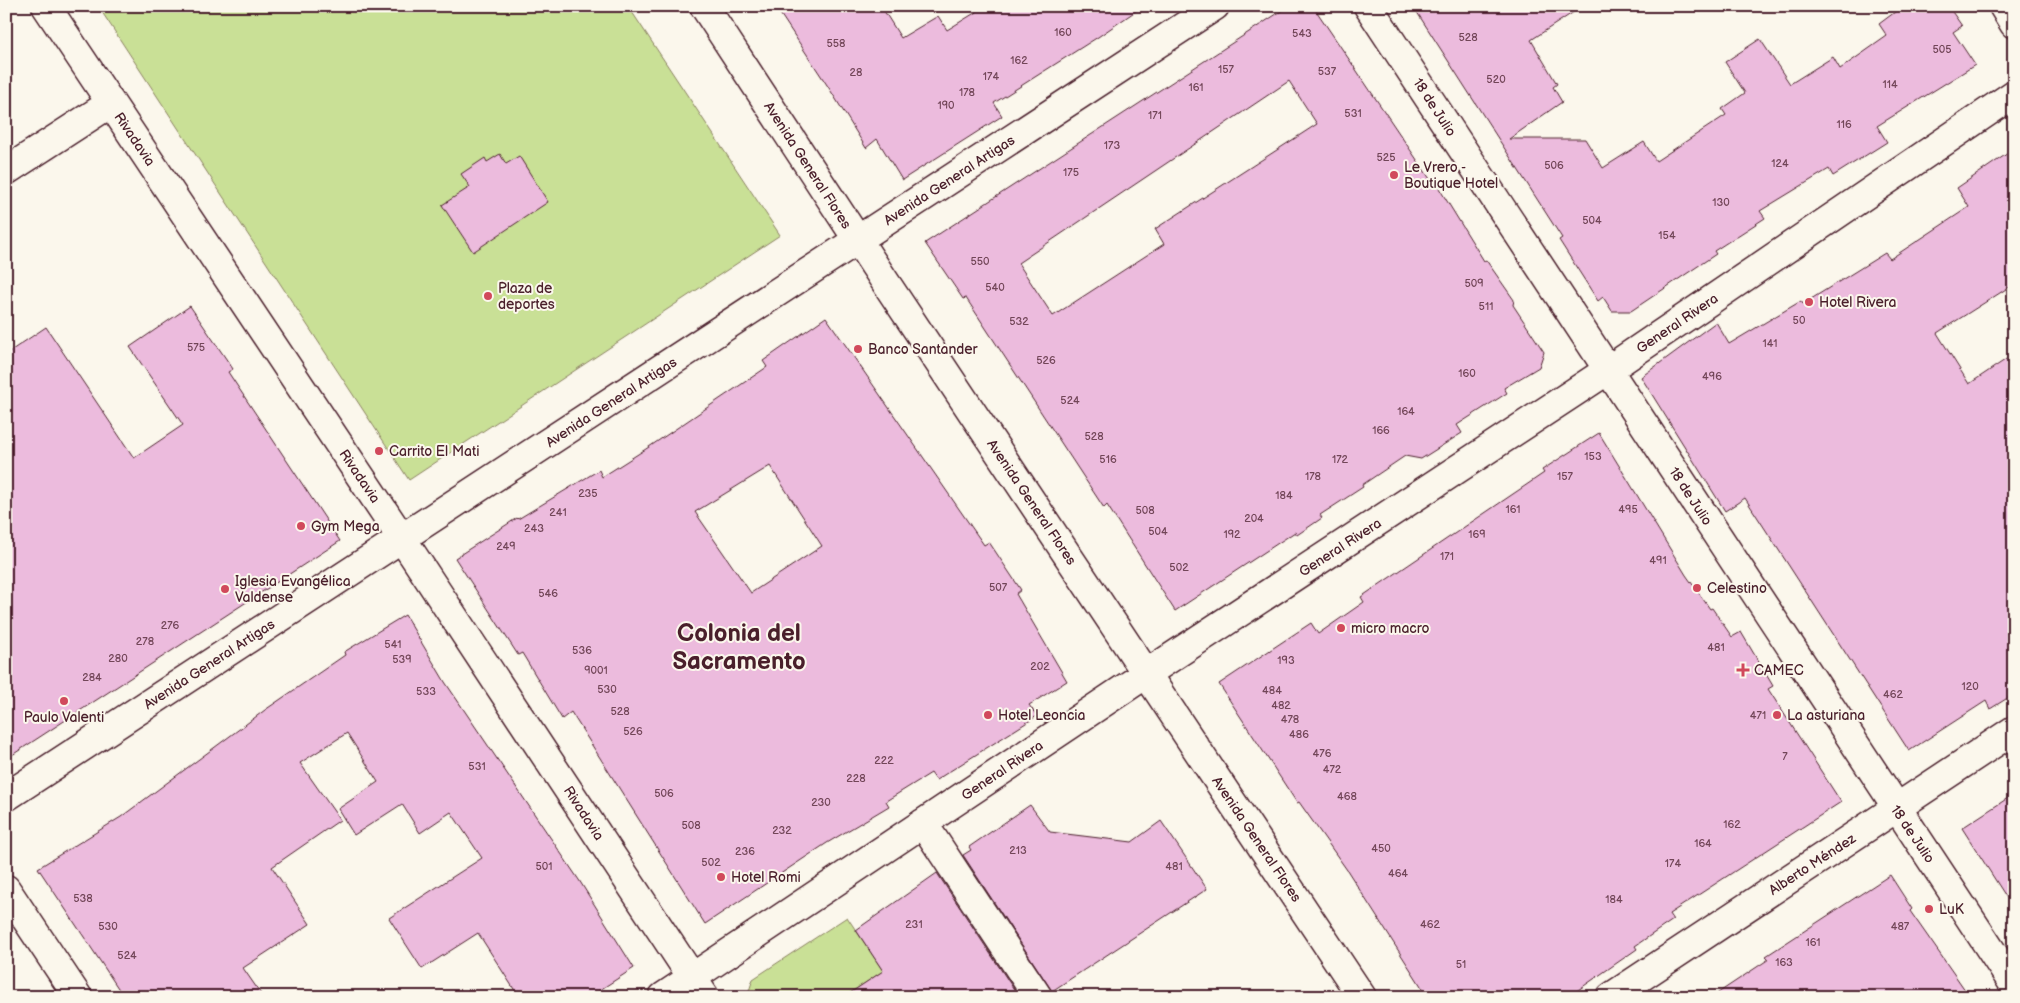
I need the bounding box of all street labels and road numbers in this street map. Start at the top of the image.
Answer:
street label: 18 de Julio [1409,75,1460,140]
street label: Avenida General Flores [760,99,855,232]
street label: Rivadavia [110,109,159,169]
street label: Avenida General Artigas [881,132,1018,229]
street label: General Rivera [1633,290,1721,357]
street label: Avenida General Artigas [543,354,680,451]
street label: Avenida General Flores [983,436,1080,568]
street label: Rivadavia [335,446,384,506]
street label: 18 de Julio [1665,464,1716,529]
street label: General Rivera [1296,514,1385,580]
street label: Avenida General Artigas [141,616,278,713]
street label: General Rivera [958,737,1046,804]
street label: Avenida General Flores [1208,773,1305,905]
street label: Rivadavia [560,783,607,844]
street label: 18 de Julio [1887,802,1938,866]
street label: Alberto Méndez [1766,830,1859,899]

